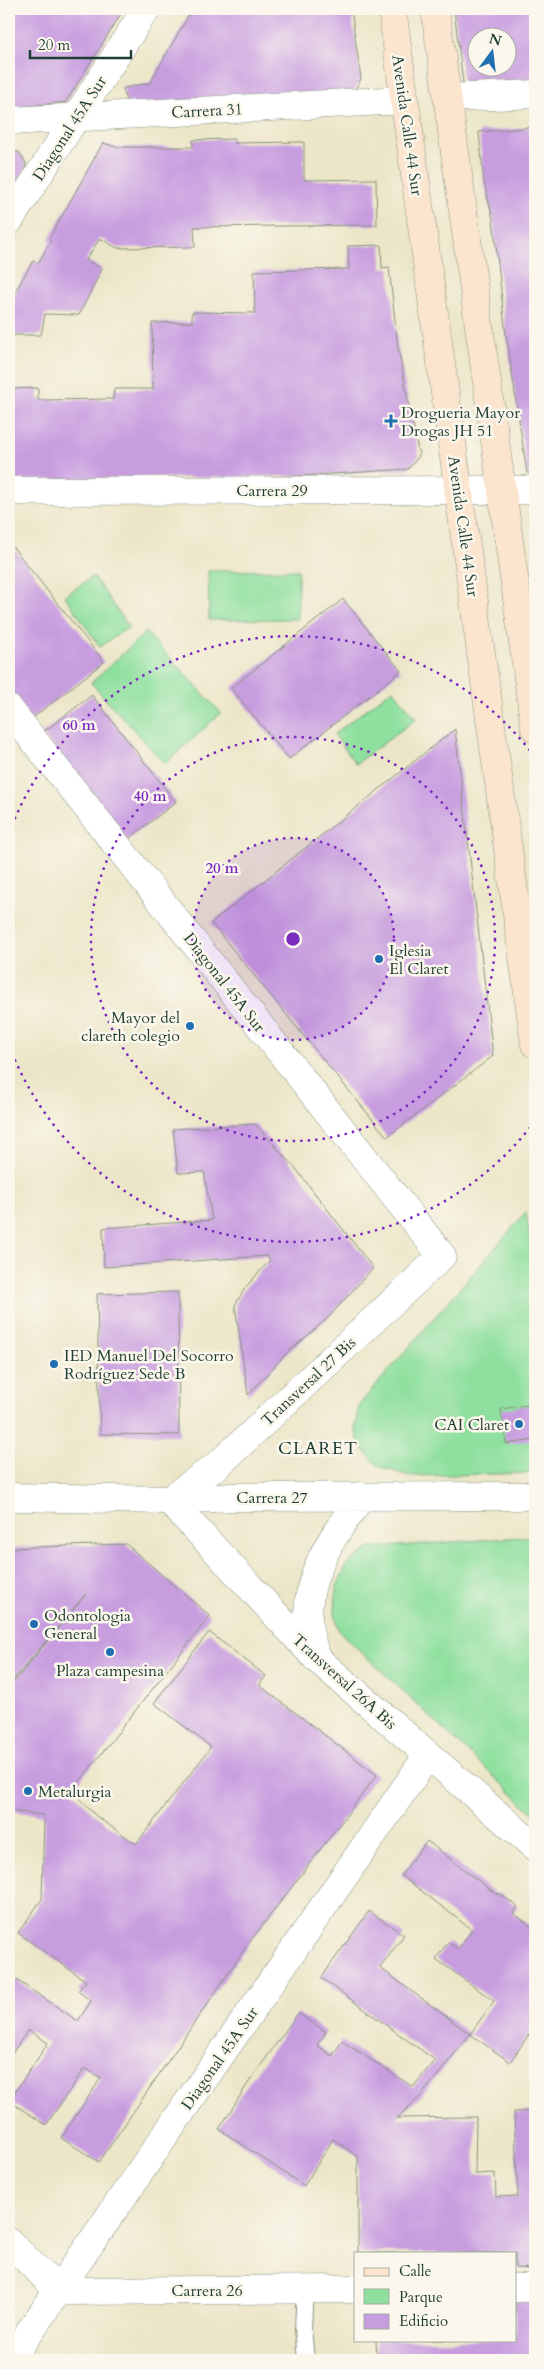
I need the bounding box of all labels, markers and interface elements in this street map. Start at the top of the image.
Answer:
scale bar [30,28,131,60]
north arrow [466,28,516,78]
text: N [487,29,504,51]
text: 20 m [38,35,70,55]
street label: Avenida Calle 44 Sur [386,53,428,197]
street label: Diagonal 45A Sur [28,72,112,185]
street label: Carrera 31 [171,98,243,124]
place label: Drogueria Mayor Drogas JH 51 [401,402,520,442]
marker: Drogueria Mayor Drogas JH 51 [385,415,397,427]
street label: Avenida Calle 44 Sur [442,454,484,598]
street label: Carrera 29 [236,480,308,502]
text: 60 m [62,715,96,735]
text: 40 m [133,786,167,806]
text: 20 m [205,858,239,878]
street label: Diagonal 45A Sur [178,928,270,1037]
centre of rings [284,930,302,948]
place label: Iglesia El Claret [389,940,449,980]
marker: Iglesia El Claret [373,953,385,965]
place label: Mayor del clareth colegio [81,1007,180,1047]
marker: Mayor del clareth colegio [184,1020,196,1032]
street label: Transversal 27 Bis [257,1332,361,1431]
place label: IED Manuel Del Socorro Rodríguez Sede B [64,1345,234,1385]
marker: IED Manuel Del Socorro Rodríguez Sede B [48,1358,60,1370]
place label: CAI Claret [434,1414,509,1436]
marker: CAI Claret [513,1418,525,1430]
district label: CLARET [278,1436,358,1461]
street label: Carrera 27 [236,1487,308,1509]
place label: Odontologia General [44,1605,131,1645]
marker: Odontologia General [28,1618,40,1630]
street label: Transversal 26A Bis [287,1629,401,1735]
marker: Plaza campesina [104,1646,116,1658]
place label: Plaza campesina [56,1660,164,1682]
place label: Metalurgia [38,1781,111,1803]
marker: Metalurgia [22,1785,34,1797]
street label: Diagonal 45A Sur [176,2003,264,2114]
legend [354,2252,516,2342]
text: Calle [399,2261,432,2281]
street label: Carrera 26 [171,2280,243,2302]
text: Parque [399,2287,443,2307]
text: Edificio [399,2311,448,2331]

